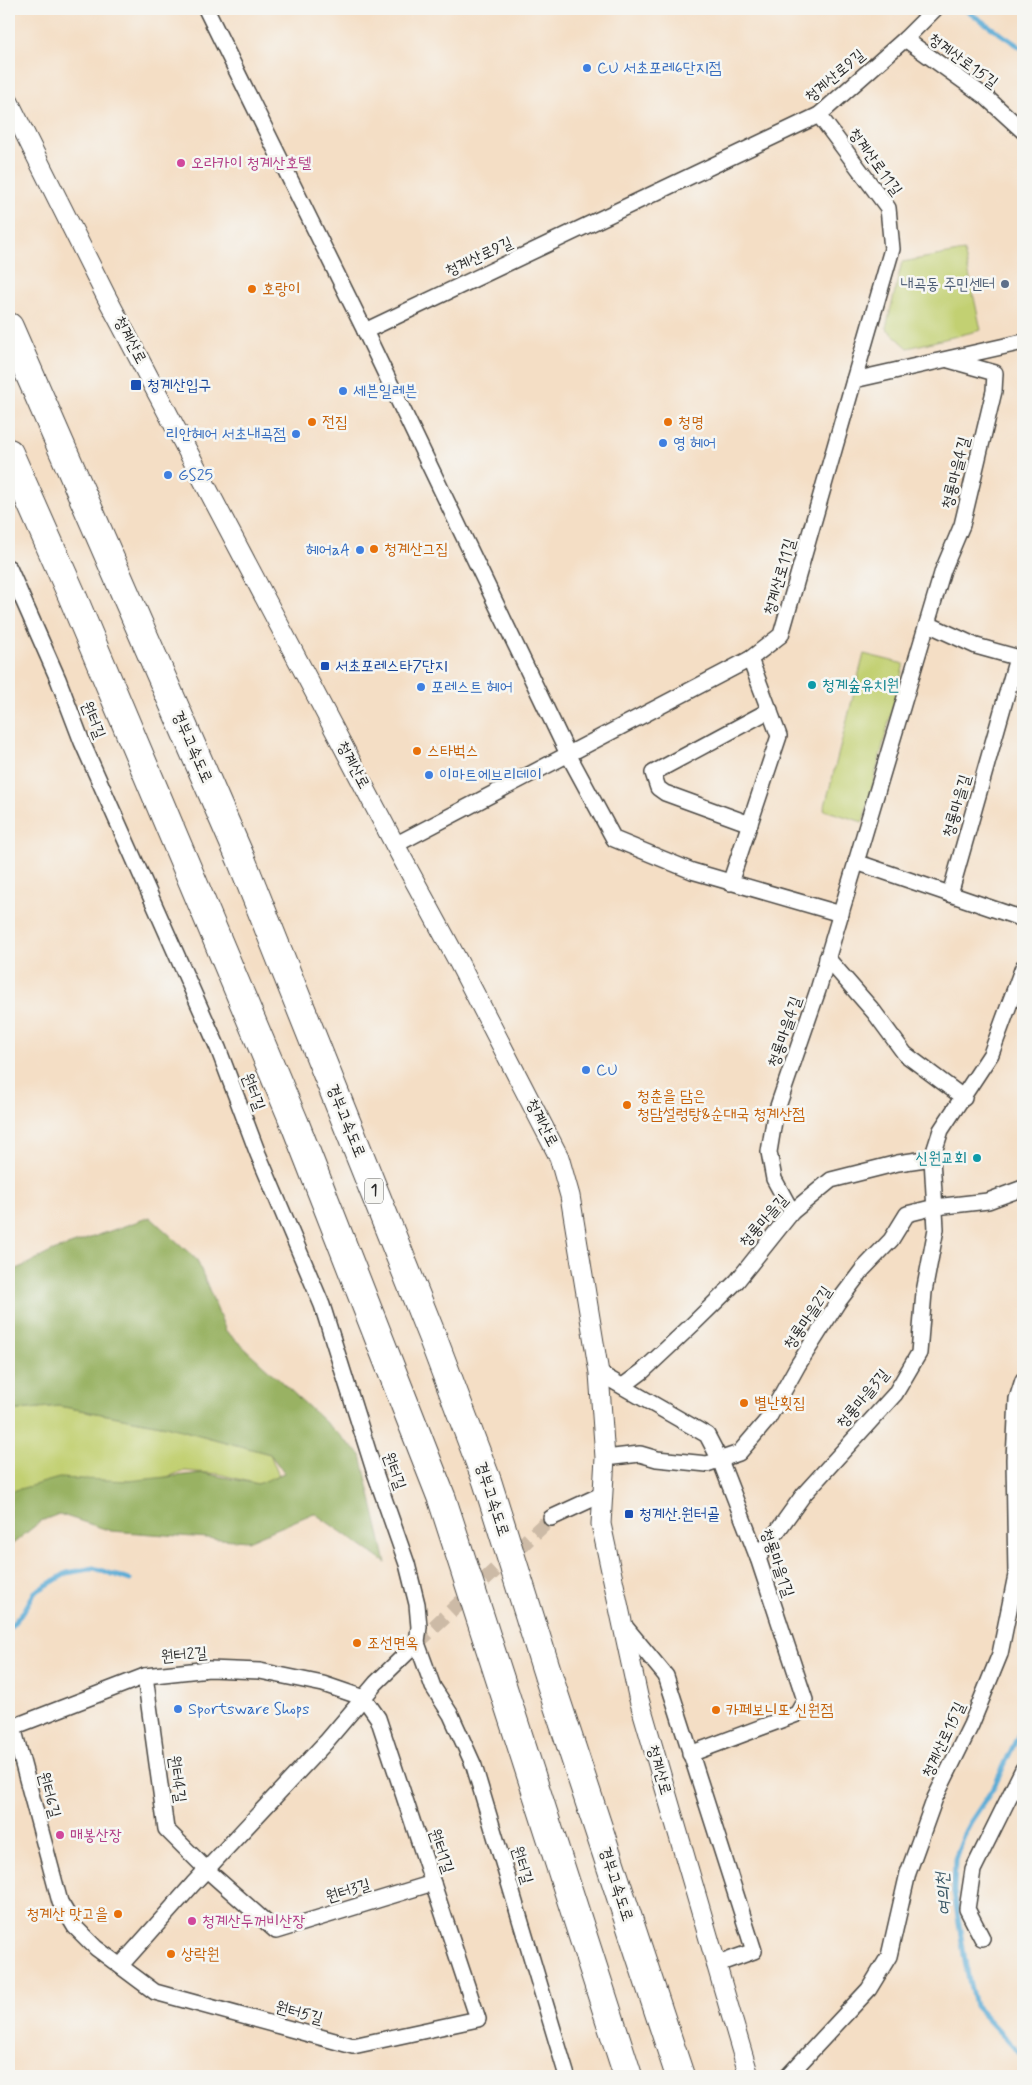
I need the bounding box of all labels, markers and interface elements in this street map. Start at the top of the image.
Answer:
street label: 청계산로15길 [924,29,1002,93]
street label: 청계산로9길 [801,45,870,107]
place label: CU 서초포레6단지점 [597,58,722,79]
marker: CU 서초포레6단지점 [581,62,593,74]
street label: 청계산로11길 [843,124,907,200]
place label: 오라카이 청계산호텔 [191,153,311,174]
marker: 오라카이 청계산호텔 [175,157,187,169]
street label: 청계산로9길 [442,232,516,282]
place label: 내곡동 주민센터 [901,274,995,295]
marker: 내곡동 주민센터 [999,278,1011,290]
place label: 호랑이 [262,279,301,300]
marker: 호랑이 [246,283,258,295]
street label: 청계산로 [109,312,151,368]
place label: 청계산입구 [147,375,211,396]
marker: 청계산입구 [129,378,143,392]
place label: 세븐일레븐 [353,381,417,402]
marker: 세븐일레븐 [337,385,349,397]
place label: 전집 [322,412,348,433]
place label: 청명 [678,412,704,433]
marker: 전집 [306,416,318,428]
marker: 청명 [662,416,674,428]
place label: 리안헤어 서초내곡점 [166,424,286,445]
marker: 리안헤어 서초내곡점 [290,428,302,440]
place label: 영 헤어 [673,433,716,454]
street label: 청룡마을4길 [937,435,975,511]
marker: 영 헤어 [657,437,669,449]
place label: GS25 [178,465,213,486]
marker: GS25 [162,469,174,481]
street label: 청계산로11길 [759,536,801,618]
place label: 청계산그집 [384,539,448,560]
place label: 헤어aA [306,540,350,561]
marker: 청계산그집 [368,543,380,555]
marker: 헤어aA [354,544,366,556]
place label: 서초포레스타7단지 [335,656,448,677]
marker: 서초포레스타7단지 [319,660,331,672]
place label: 청계숲유치원 [822,675,899,696]
place label: 포레스트 헤어 [431,677,513,698]
marker: 청계숲유치원 [806,679,818,691]
marker: 포레스트 헤어 [415,681,427,693]
street label: 원터길 [76,698,110,742]
street label: 경부고속도로 [167,707,217,787]
street label: 청계산로 [332,737,374,793]
place label: 스타벅스 [427,741,479,762]
marker: 스타벅스 [411,745,423,757]
place label: 이마트에브리데이 [439,765,542,786]
marker: 이마트에브리데이 [423,769,435,781]
street label: 청룡마을길 [938,772,976,840]
street label: 청룡마을4길 [763,994,807,1070]
place label: CU [596,1060,618,1081]
marker: CU [580,1064,592,1076]
street label: 원터길 [236,1070,270,1114]
street label: 경부고속도로 [322,1081,370,1161]
place label: 청춘을 담은 청담설렁탕&순대국 청계산점 [637,1086,805,1125]
street label: 청계산로 [521,1095,563,1151]
marker: 청춘을 담은 청담설렁탕&순대국 청계산점 [621,1099,633,1111]
place label: 신원교회 [916,1148,967,1169]
marker: 신원교회 [971,1152,983,1164]
road number: 1 [365,1178,383,1204]
street label: 청룡마을길 [735,1190,793,1252]
street label: 청룡마을2길 [779,1282,837,1354]
street label: 청룡마을3길 [832,1365,894,1433]
place label: 별난횟집 [754,1393,806,1414]
marker: 별난횟집 [738,1397,750,1409]
street label: 원터길 [378,1449,411,1493]
street label: 경부고속도로 [470,1459,514,1539]
place label: 청계산.원터골 [639,1504,720,1525]
marker: 청계산.원터골 [623,1508,635,1520]
street label: 청룡마을1길 [755,1526,799,1600]
place label: 조선면옥 [367,1633,419,1654]
marker: 조선면옥 [351,1637,363,1649]
street label: 원터2길 [160,1643,208,1667]
place label: Sportsware Shops [188,1699,309,1720]
street label: 청계산로15길 [917,1699,971,1781]
place label: 카페보니또 신원점 [726,1700,833,1721]
marker: Sportsware Shops [172,1703,184,1715]
marker: 카페보니또 신원점 [710,1704,722,1716]
street label: 청계산로 [642,1742,676,1798]
street label: 원터4길 [163,1754,191,1804]
street label: 원터6길 [33,1770,65,1820]
place label: 매봉산장 [70,1825,122,1846]
street label: 원터1길 [424,1826,458,1876]
marker: 매봉산장 [54,1829,66,1841]
street label: 원터길 [506,1843,538,1887]
street label: 경부고속도로 [594,1844,638,1924]
water label: 여의천 [930,1870,957,1917]
street label: 원터3길 [323,1874,373,1908]
place label: 청계산 맛고을 [26,1904,108,1925]
marker: 청계산 맛고을 [112,1908,124,1920]
place label: 청계산두꺼비산장 [202,1911,305,1932]
marker: 청계산두꺼비산장 [186,1915,198,1927]
place label: 상락원 [181,1944,220,1965]
marker: 상락원 [165,1948,177,1960]
street label: 원터5길 [273,1997,325,2029]

